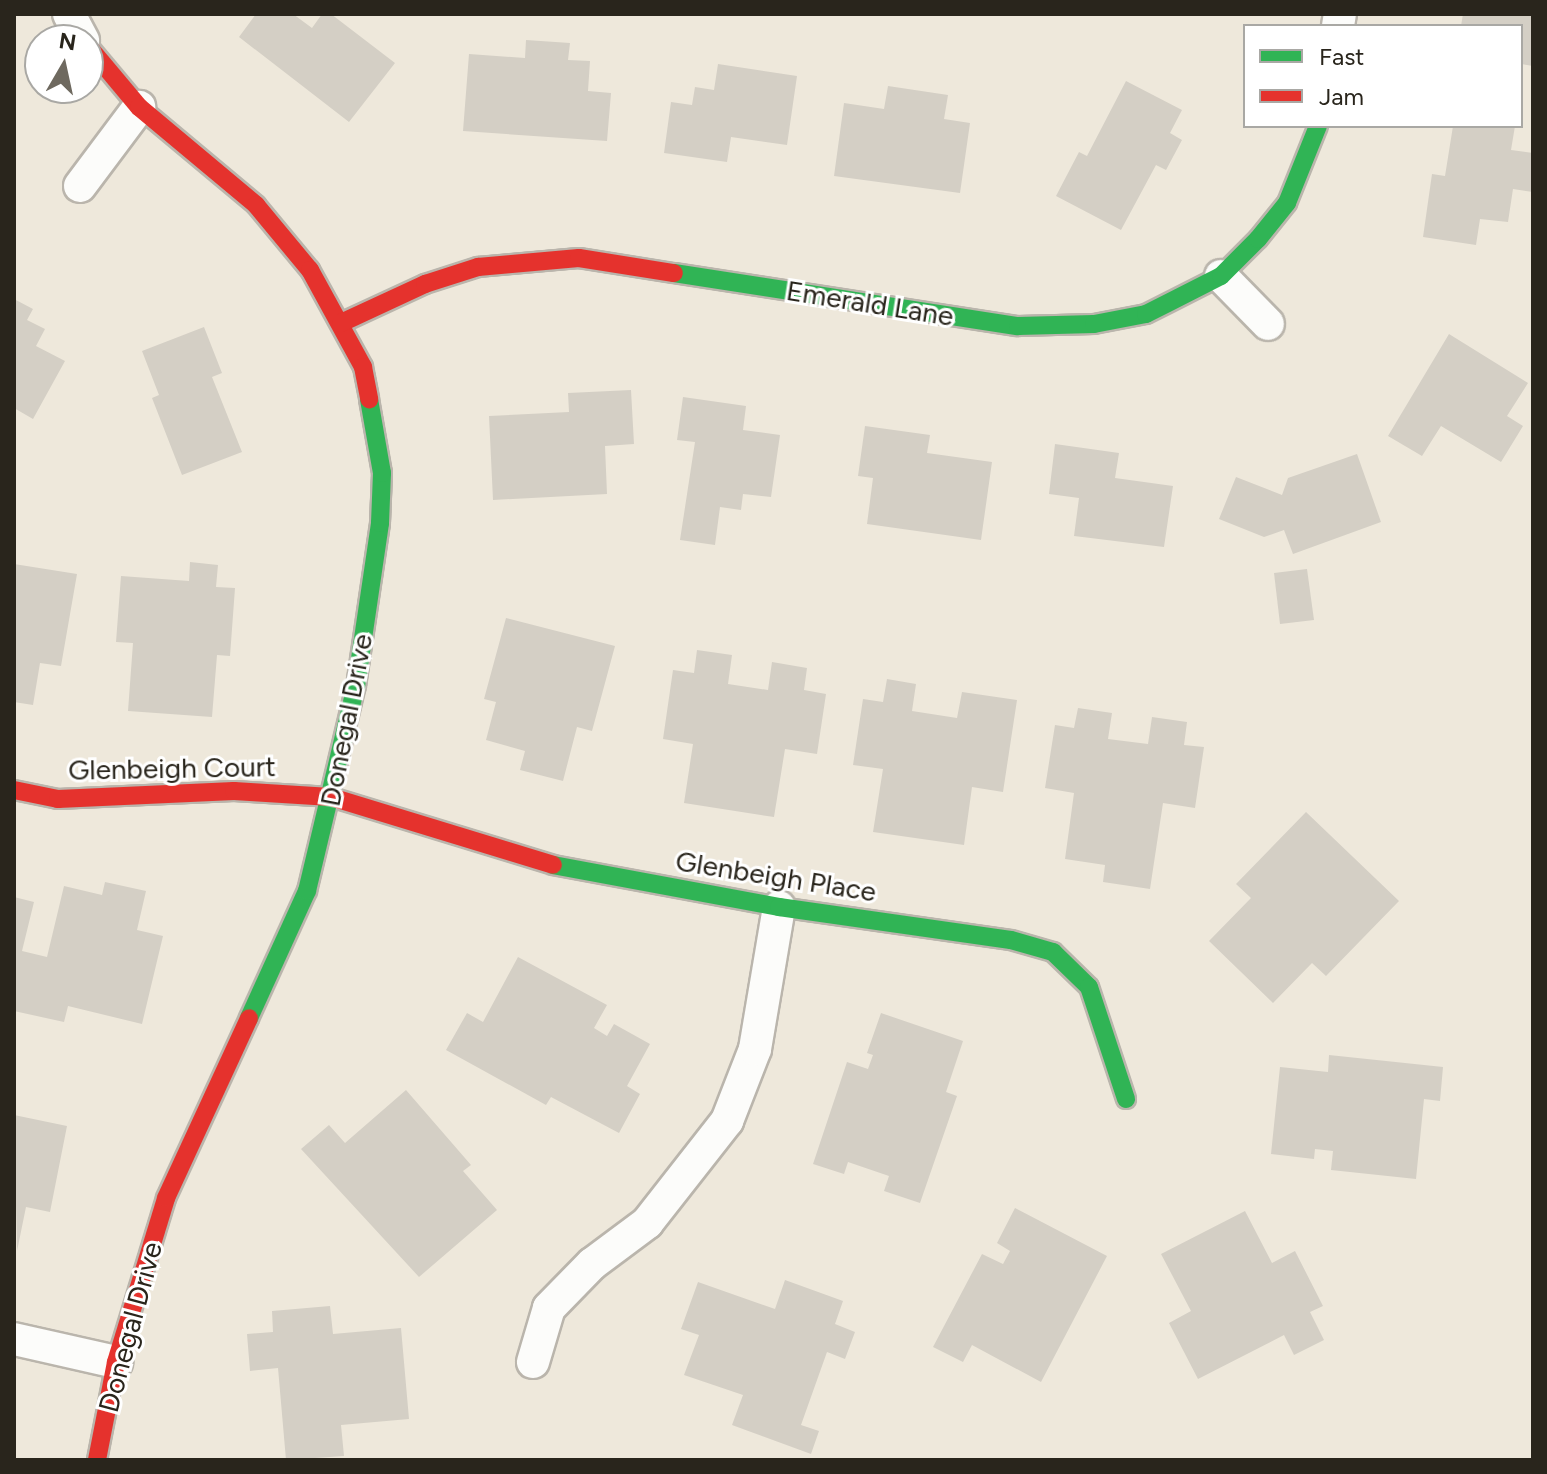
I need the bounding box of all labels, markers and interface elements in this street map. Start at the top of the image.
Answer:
north arrow [24,24,104,104]
legend [1243,24,1523,128]
text: N [57,27,78,56]
text: Fast [1319,42,1364,71]
text: Jam [1319,82,1364,111]
street label: Emerald Lane [784,273,956,333]
street label: Donegal Drive [313,631,379,809]
street label: Glenbeigh Court [68,749,276,787]
street label: Glenbeigh Place [673,844,879,908]
street label: Donegal Drive [91,1238,169,1416]

